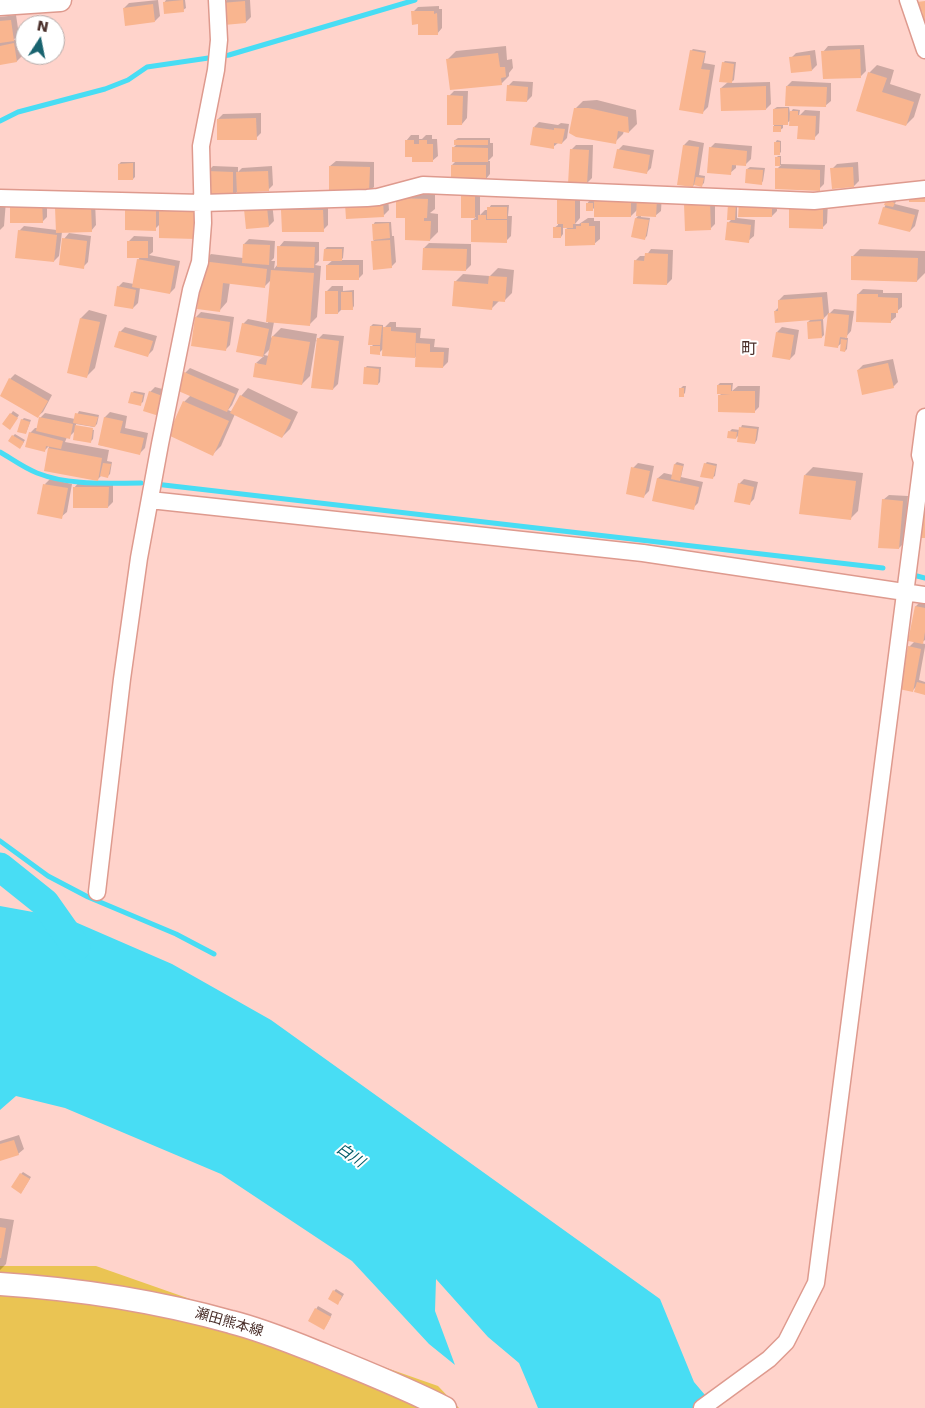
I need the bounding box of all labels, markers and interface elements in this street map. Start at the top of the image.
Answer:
north arrow [15,15,65,65]
text: N [35,17,50,35]
district label: 町 [741,340,757,360]
water label: 白川 [333,1140,367,1172]
street label: 瀬田熊本線 [193,1305,265,1341]

